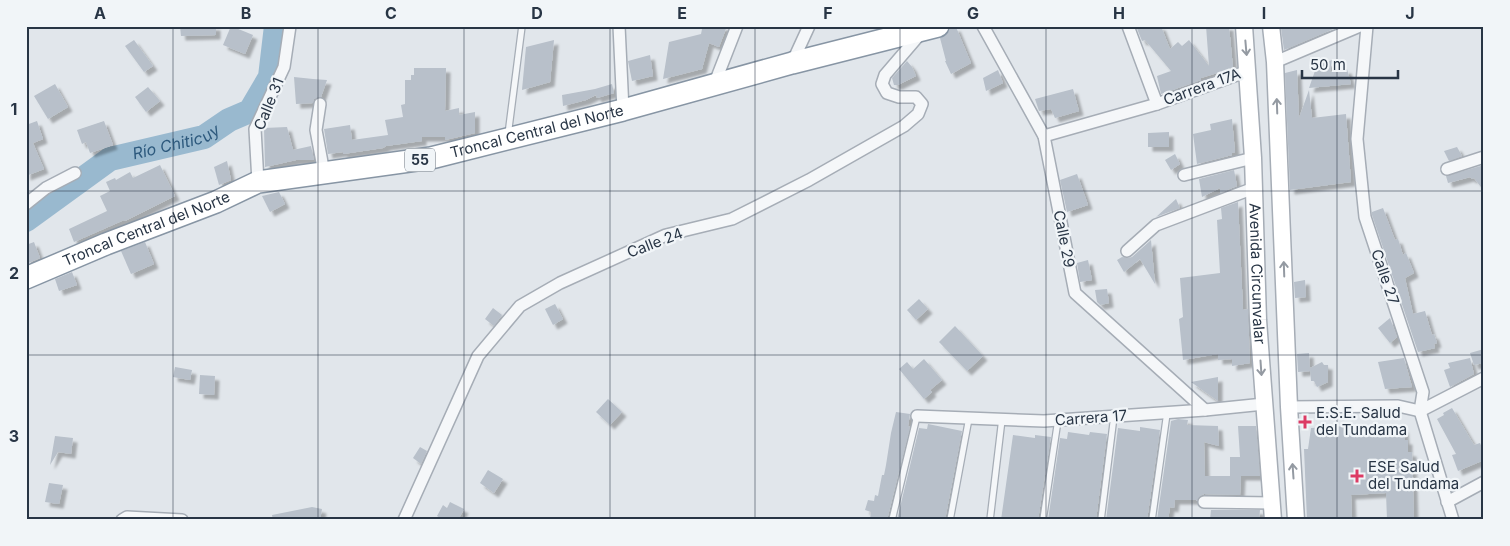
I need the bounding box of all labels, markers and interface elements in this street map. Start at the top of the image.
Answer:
text: A [94,3,106,23]
text: B [241,3,251,23]
text: C [385,3,397,23]
text: D [531,3,543,23]
text: E [677,3,687,23]
text: F [823,3,833,23]
text: G [967,3,979,23]
text: H [1113,3,1125,23]
text: I [1262,3,1266,23]
text: J [1405,3,1415,23]
one-way arrow [1241,40,1251,56]
scale bar [1302,48,1399,80]
text: 50 m [1310,55,1346,74]
street label: Carrera 17A [1161,64,1243,109]
street label: Calle 31 [249,75,288,133]
text: 1 [11,99,17,119]
one-way arrow [1272,99,1281,115]
street label: Troncal Central del Norte [448,100,625,162]
water label: Río Chiticuy [130,119,224,163]
road number: 55 [405,148,435,172]
street label: Troncal Central del Norte [60,187,233,270]
street label: Avenida Circunvalar [1245,203,1270,345]
street label: Calle 29 [1050,209,1079,269]
street label: Calle 24 [624,223,685,262]
street label: Calle 27 [1367,247,1404,307]
one-way arrow [1279,261,1288,277]
text: 2 [9,263,19,283]
one-way arrow [1257,360,1266,376]
place label: E.S.E. Salud del Tundama [1316,403,1407,439]
street label: Carrera 17 [1054,406,1128,429]
marker: E.S.E. Salud del Tundama [1298,415,1312,429]
text: 3 [9,426,19,446]
place label: ESE Salud del Tundama [1368,457,1459,493]
one-way arrow [1288,463,1298,479]
marker: ESE Salud del Tundama [1350,469,1364,483]

